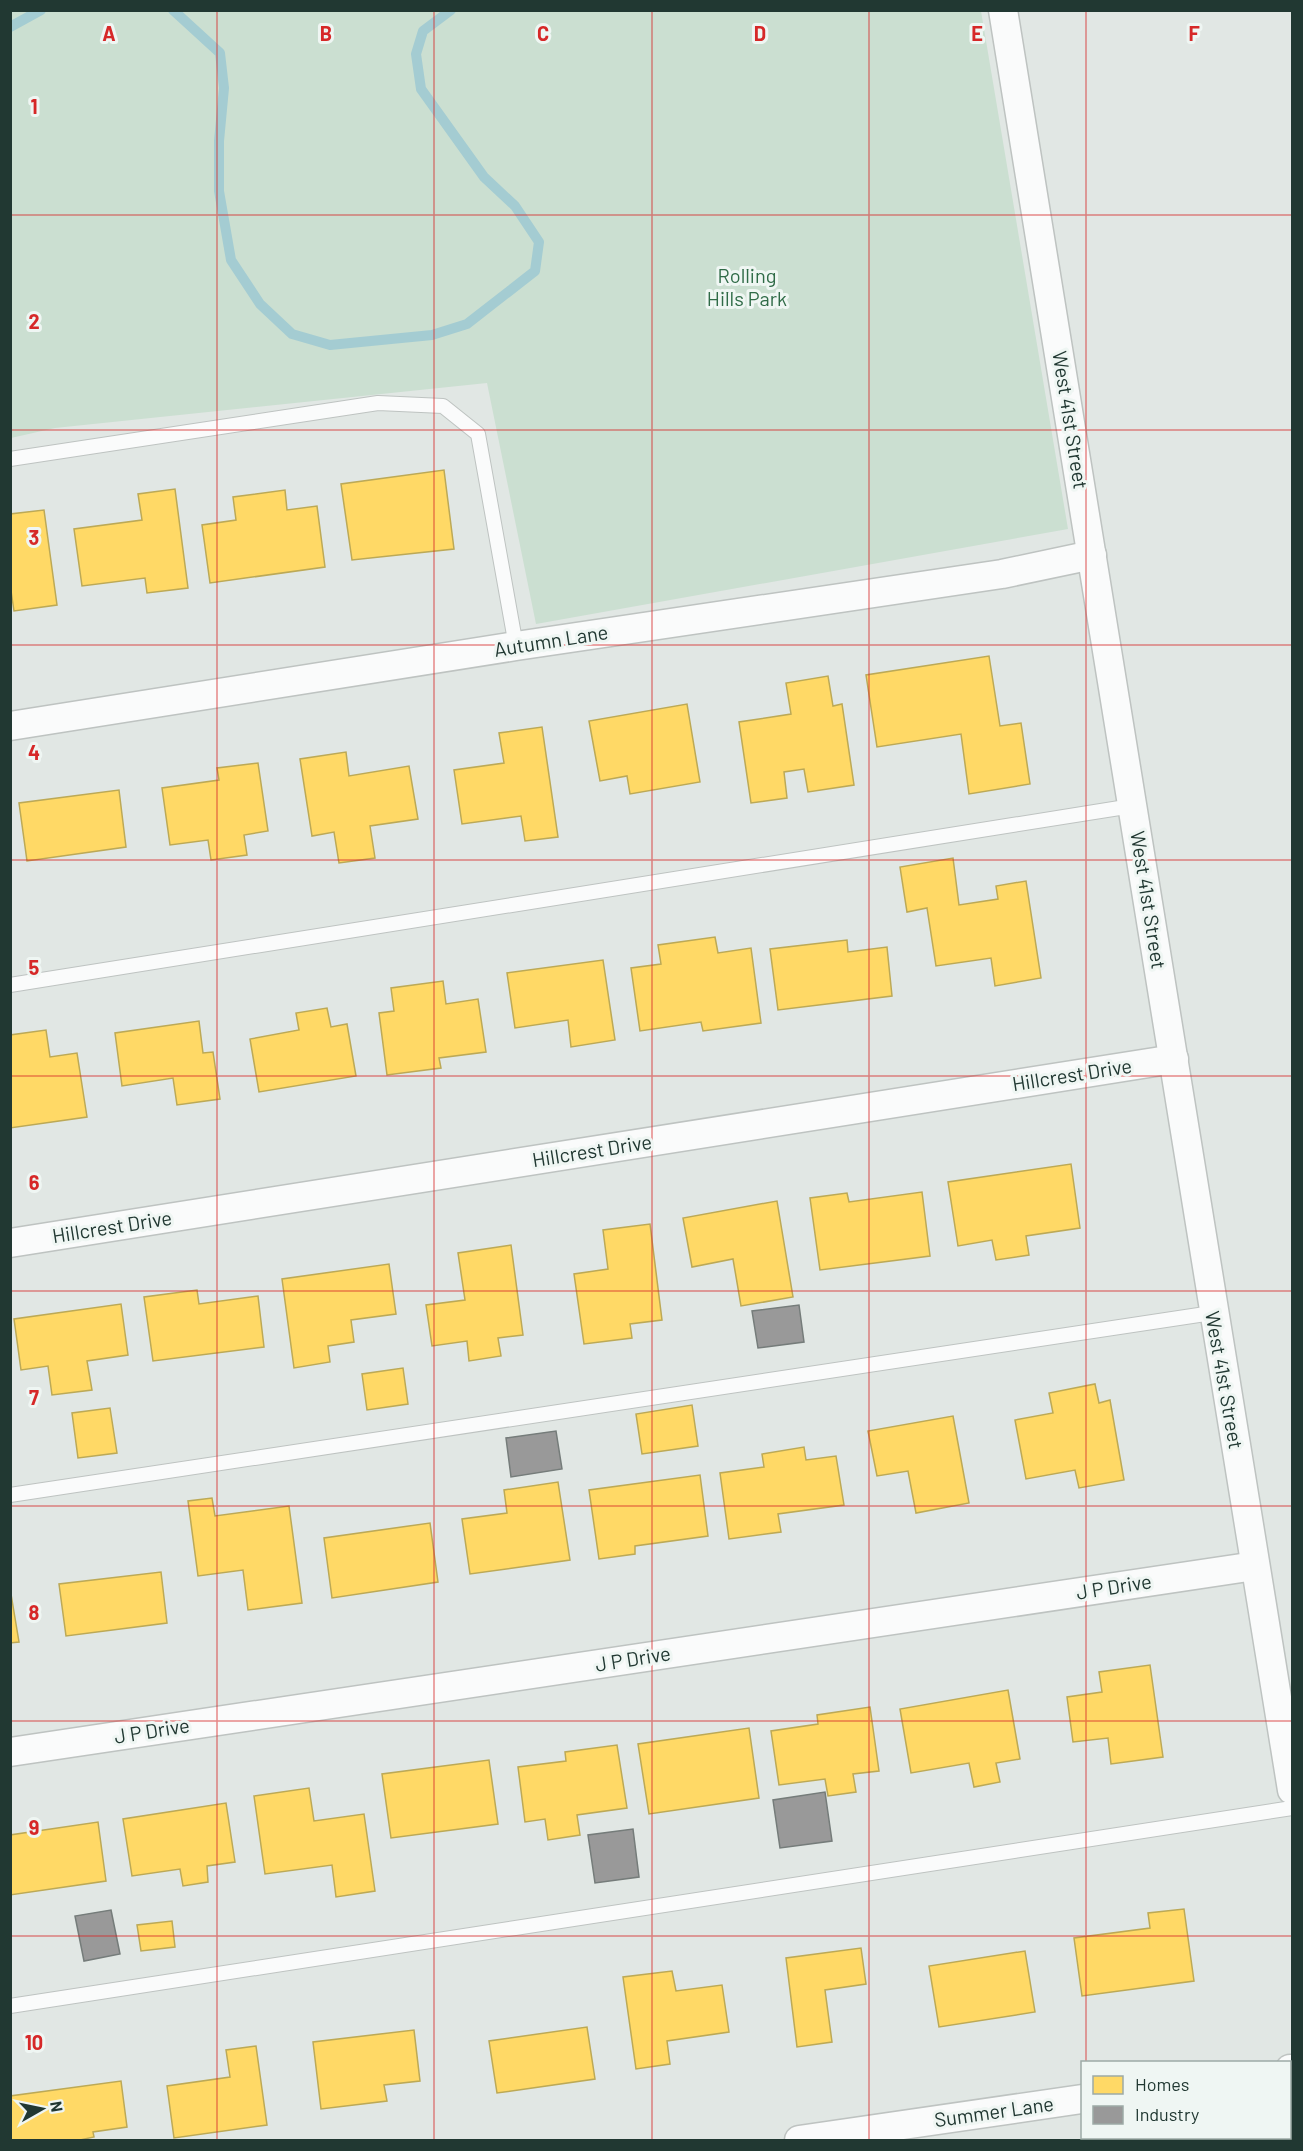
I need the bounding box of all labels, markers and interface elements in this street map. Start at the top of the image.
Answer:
text: A [102,21,116,45]
text: B [320,21,332,45]
text: C [537,21,549,45]
text: D [754,21,766,45]
text: E [971,21,983,45]
text: F [1188,21,1200,45]
text: 1 [30,94,38,118]
park label: Rolling Hills Park [707,263,787,310]
text: 2 [28,309,40,333]
street label: West 41st Street [1048,349,1094,491]
text: 3 [29,525,39,549]
street label: Autumn Lane [492,619,610,661]
text: 4 [28,740,40,764]
street label: West 41st Street [1126,829,1172,971]
text: 5 [29,955,40,979]
street label: Hillcrest Drive [1010,1053,1133,1095]
street label: Hillcrest Drive [530,1129,653,1171]
text: 6 [29,1170,40,1194]
street label: Hillcrest Drive [50,1205,173,1247]
street label: West 41st Street [1201,1309,1249,1451]
text: 7 [29,1385,39,1409]
street label: J P Drive [1074,1568,1153,1604]
text: 8 [29,1600,40,1624]
street label: J P Drive [593,1640,672,1676]
street label: J P Drive [112,1712,191,1748]
text: 9 [29,1815,39,1839]
text: 10 [25,2030,43,2054]
legend [1081,2061,1291,2139]
text: Homes [1135,2073,1189,2095]
north arrow [12,2079,72,2139]
street label: Summer Lane [933,2091,1055,2131]
text: N [47,2100,68,2113]
text: Industry [1135,2103,1199,2125]

